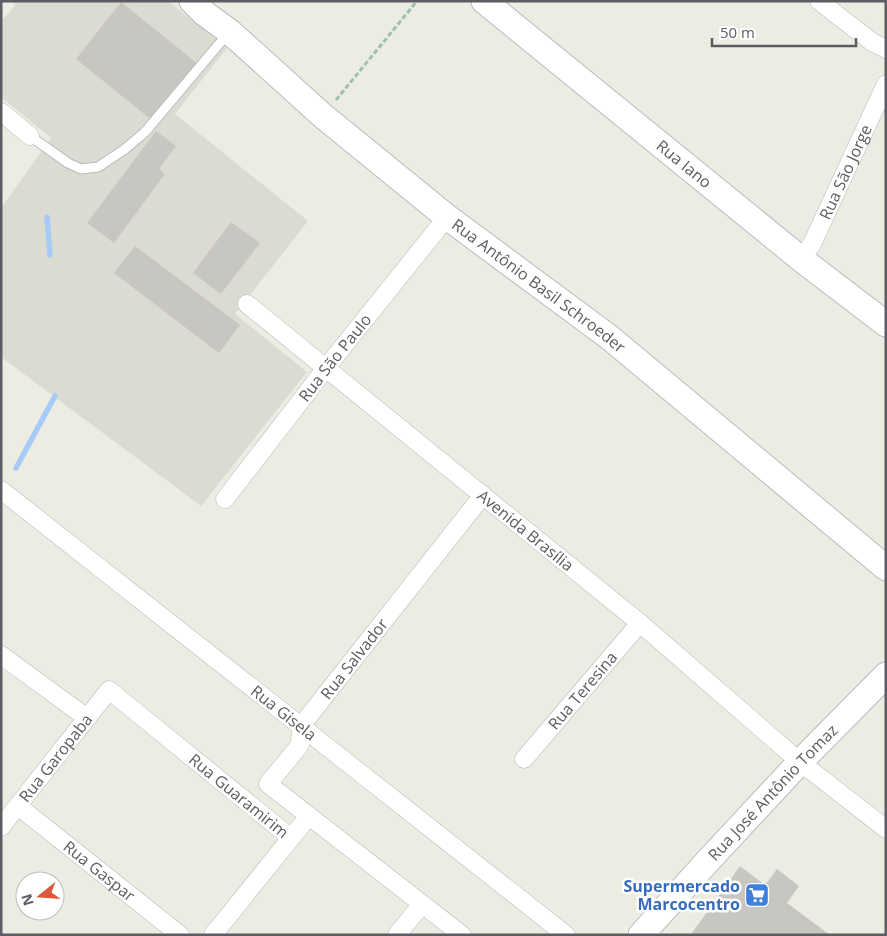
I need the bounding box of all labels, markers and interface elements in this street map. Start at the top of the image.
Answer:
scale bar [712,15,856,47]
text: 50 m [720,22,755,42]
street label: Rua São Jorge [814,121,877,223]
street label: Rua Iano [652,135,716,193]
street label: Rua Antônio Basil Schroeder [448,213,631,358]
street label: Rua São Paulo [293,309,376,406]
street label: Avenida Brasília [473,484,579,576]
street label: Rua Salvador [315,613,393,704]
street label: Rua Teresina [543,647,622,734]
street label: Rua Gisela [246,680,321,746]
street label: Rua Garopaba [14,709,97,807]
street label: Rua José Antônio Tomaz [703,719,842,865]
street label: Rua Guaramirim [184,748,294,843]
street label: Rua Gaspar [59,835,140,906]
north arrow [15,871,65,921]
place label: Supermercado Marcocentro [623,875,740,915]
supermarket icon: Supermercado Marcocentro [744,882,770,908]
text: N [16,892,38,908]

